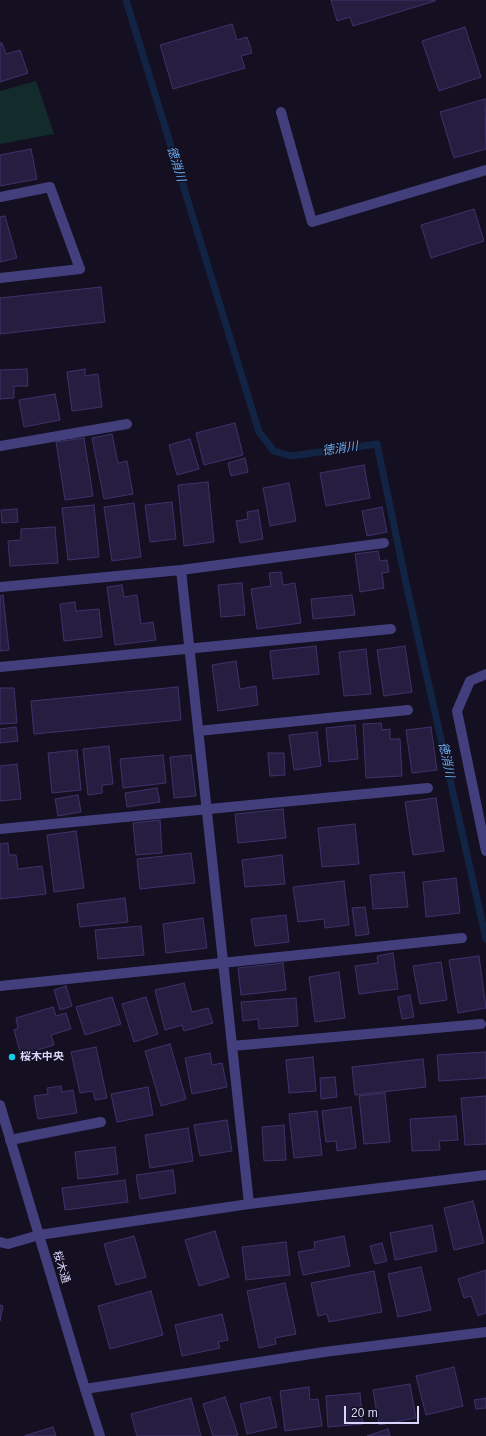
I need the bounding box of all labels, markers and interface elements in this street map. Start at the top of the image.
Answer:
water label: 徳消川 [164,145,188,183]
water label: 徳消川 [321,439,359,459]
water label: 徳消川 [435,741,457,779]
place label: 桜木中央 [20,1050,64,1064]
marker: 桜木中央 [7,1052,17,1062]
street label: 桜木通 [50,1249,72,1285]
scale bar [346,1398,421,1424]
text: 20 m [351,1406,378,1420]

